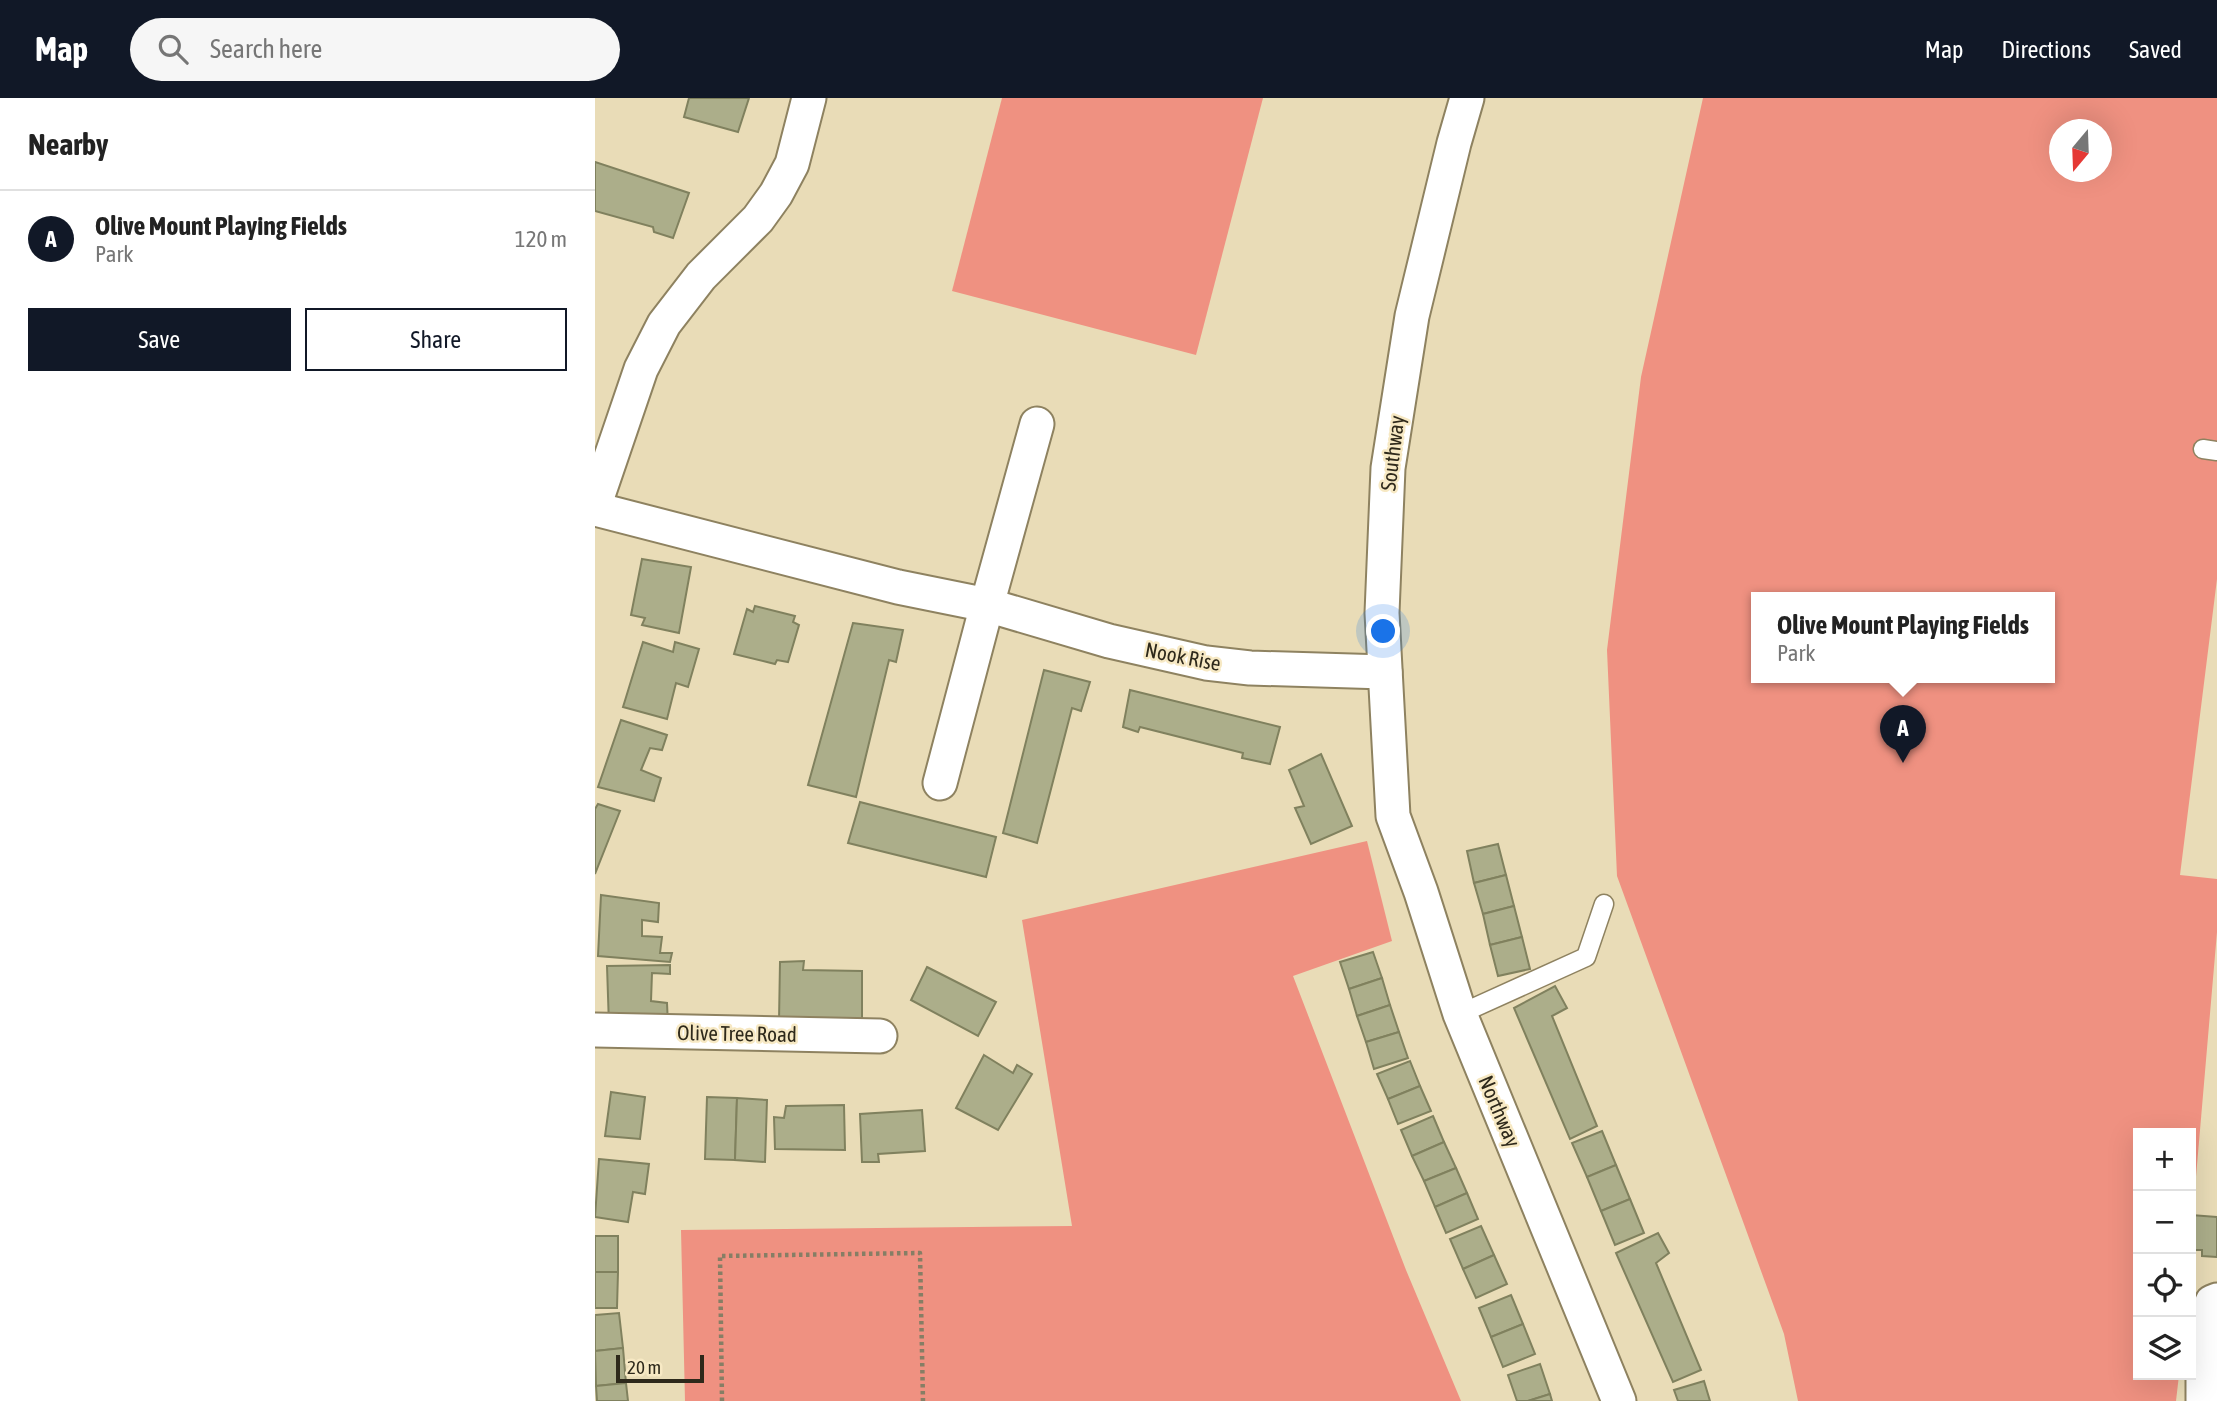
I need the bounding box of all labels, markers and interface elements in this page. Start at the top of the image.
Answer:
search box [130,18,620,81]
text: Map [35,30,88,68]
icon: search [154,30,192,68]
text: Search here [210,34,322,64]
text: Map [1925,36,1963,63]
text: Directions [2001,36,2091,63]
text: Saved [2129,36,2182,63]
north arrow [2049,119,2112,182]
text: Nearby [28,127,108,161]
text: Olive Mount Playing Fields [95,211,347,241]
text: A [45,226,57,252]
text: 120 m [515,226,567,252]
text: Park [95,241,133,267]
button: Save [28,308,291,371]
button: Share [305,308,567,371]
street label: Southway [1375,414,1409,492]
popup [1751,592,2055,683]
text: Olive Mount Playing Fields [1777,610,2029,640]
your location [1366,614,1400,648]
street label: Nook Rise [1143,637,1223,675]
text: Park [1777,640,1815,666]
pin: A [1880,705,1926,763]
street label: Olive Tree Road [677,1020,797,1046]
street label: Northway [1474,1072,1526,1151]
map controls [2133,1128,2196,1380]
button: + [2133,1128,2196,1191]
button: − [2133,1191,2196,1254]
button: locate [2133,1254,2196,1317]
button: layers [2133,1317,2196,1380]
scale bar [616,1352,703,1384]
text: 20 m [627,1356,661,1378]

